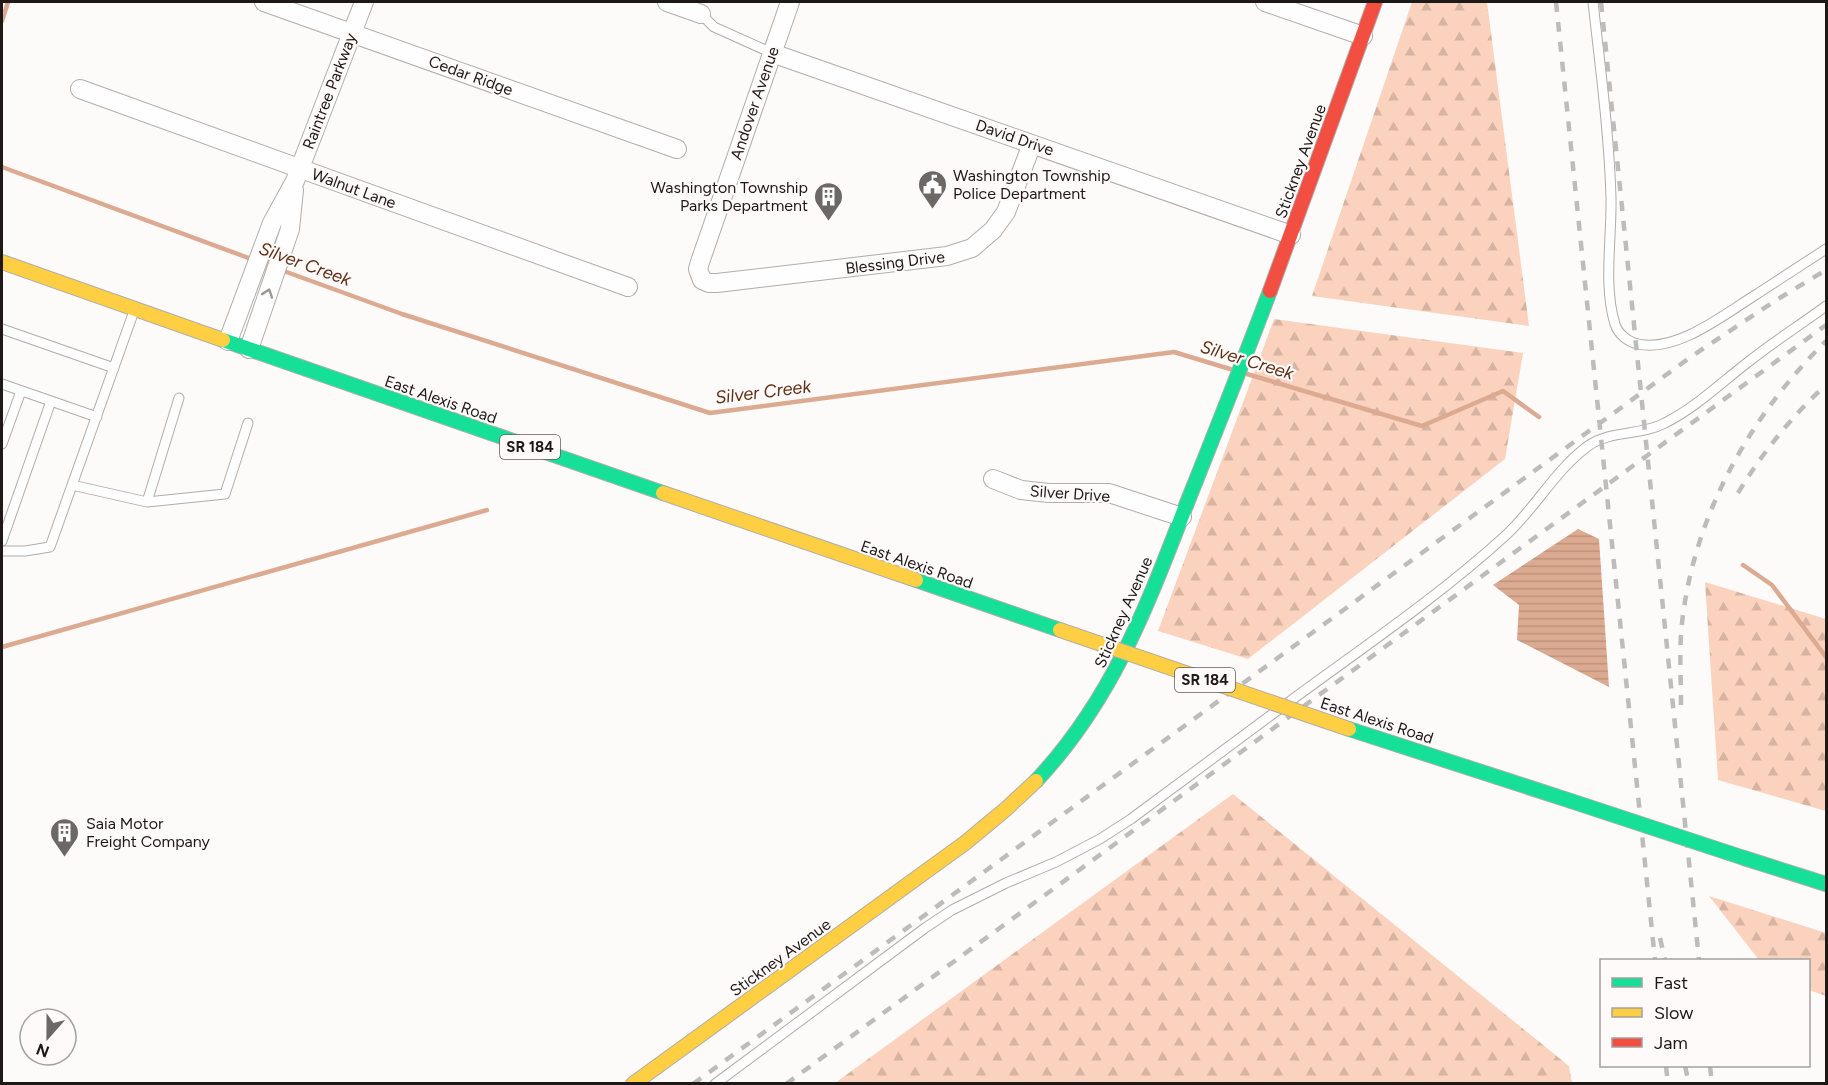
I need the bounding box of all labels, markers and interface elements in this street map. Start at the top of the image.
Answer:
street label: Raintree Parkway [299,30,361,152]
street label: Andover Avenue [726,44,783,162]
street label: Cedar Ridge [426,51,516,100]
street label: Stickney Avenue [1271,101,1330,221]
street label: David Drive [973,115,1057,160]
street label: Walnut Lane [309,164,399,213]
place label: Washington Township Police Department [953,166,1110,203]
public building icon: Washington Township Police Department [916,168,948,210]
place label: Washington Township Parks Department [651,178,808,215]
building icon: Washington Township Parks Department [813,180,845,222]
water label: Silver Creek [256,237,355,291]
street label: Blessing Drive [844,247,946,278]
one-way arrow [261,288,274,299]
water label: Silver Creek [1198,335,1297,385]
street label: East Alexis Road [382,371,500,428]
water label: Silver Creek [714,375,813,409]
road number: SR 184 [500,435,560,459]
street label: Silver Drive [1029,481,1111,506]
street label: East Alexis Road [858,536,976,593]
street label: Stickney Avenue [1090,553,1157,671]
road number: SR 184 [1175,668,1235,692]
street label: East Alexis Road [1318,693,1436,748]
place label: Saia Motor Freight Company [86,814,211,851]
building icon: Saia Motor Freight Company [49,816,81,858]
street label: Stickney Avenue [726,914,835,1000]
legend [1600,959,1810,1067]
text: Fast [1654,972,1688,994]
text: Slow [1654,1002,1693,1024]
north arrow [18,1007,78,1067]
text: Jam [1654,1032,1688,1054]
text: N [34,1039,52,1062]

